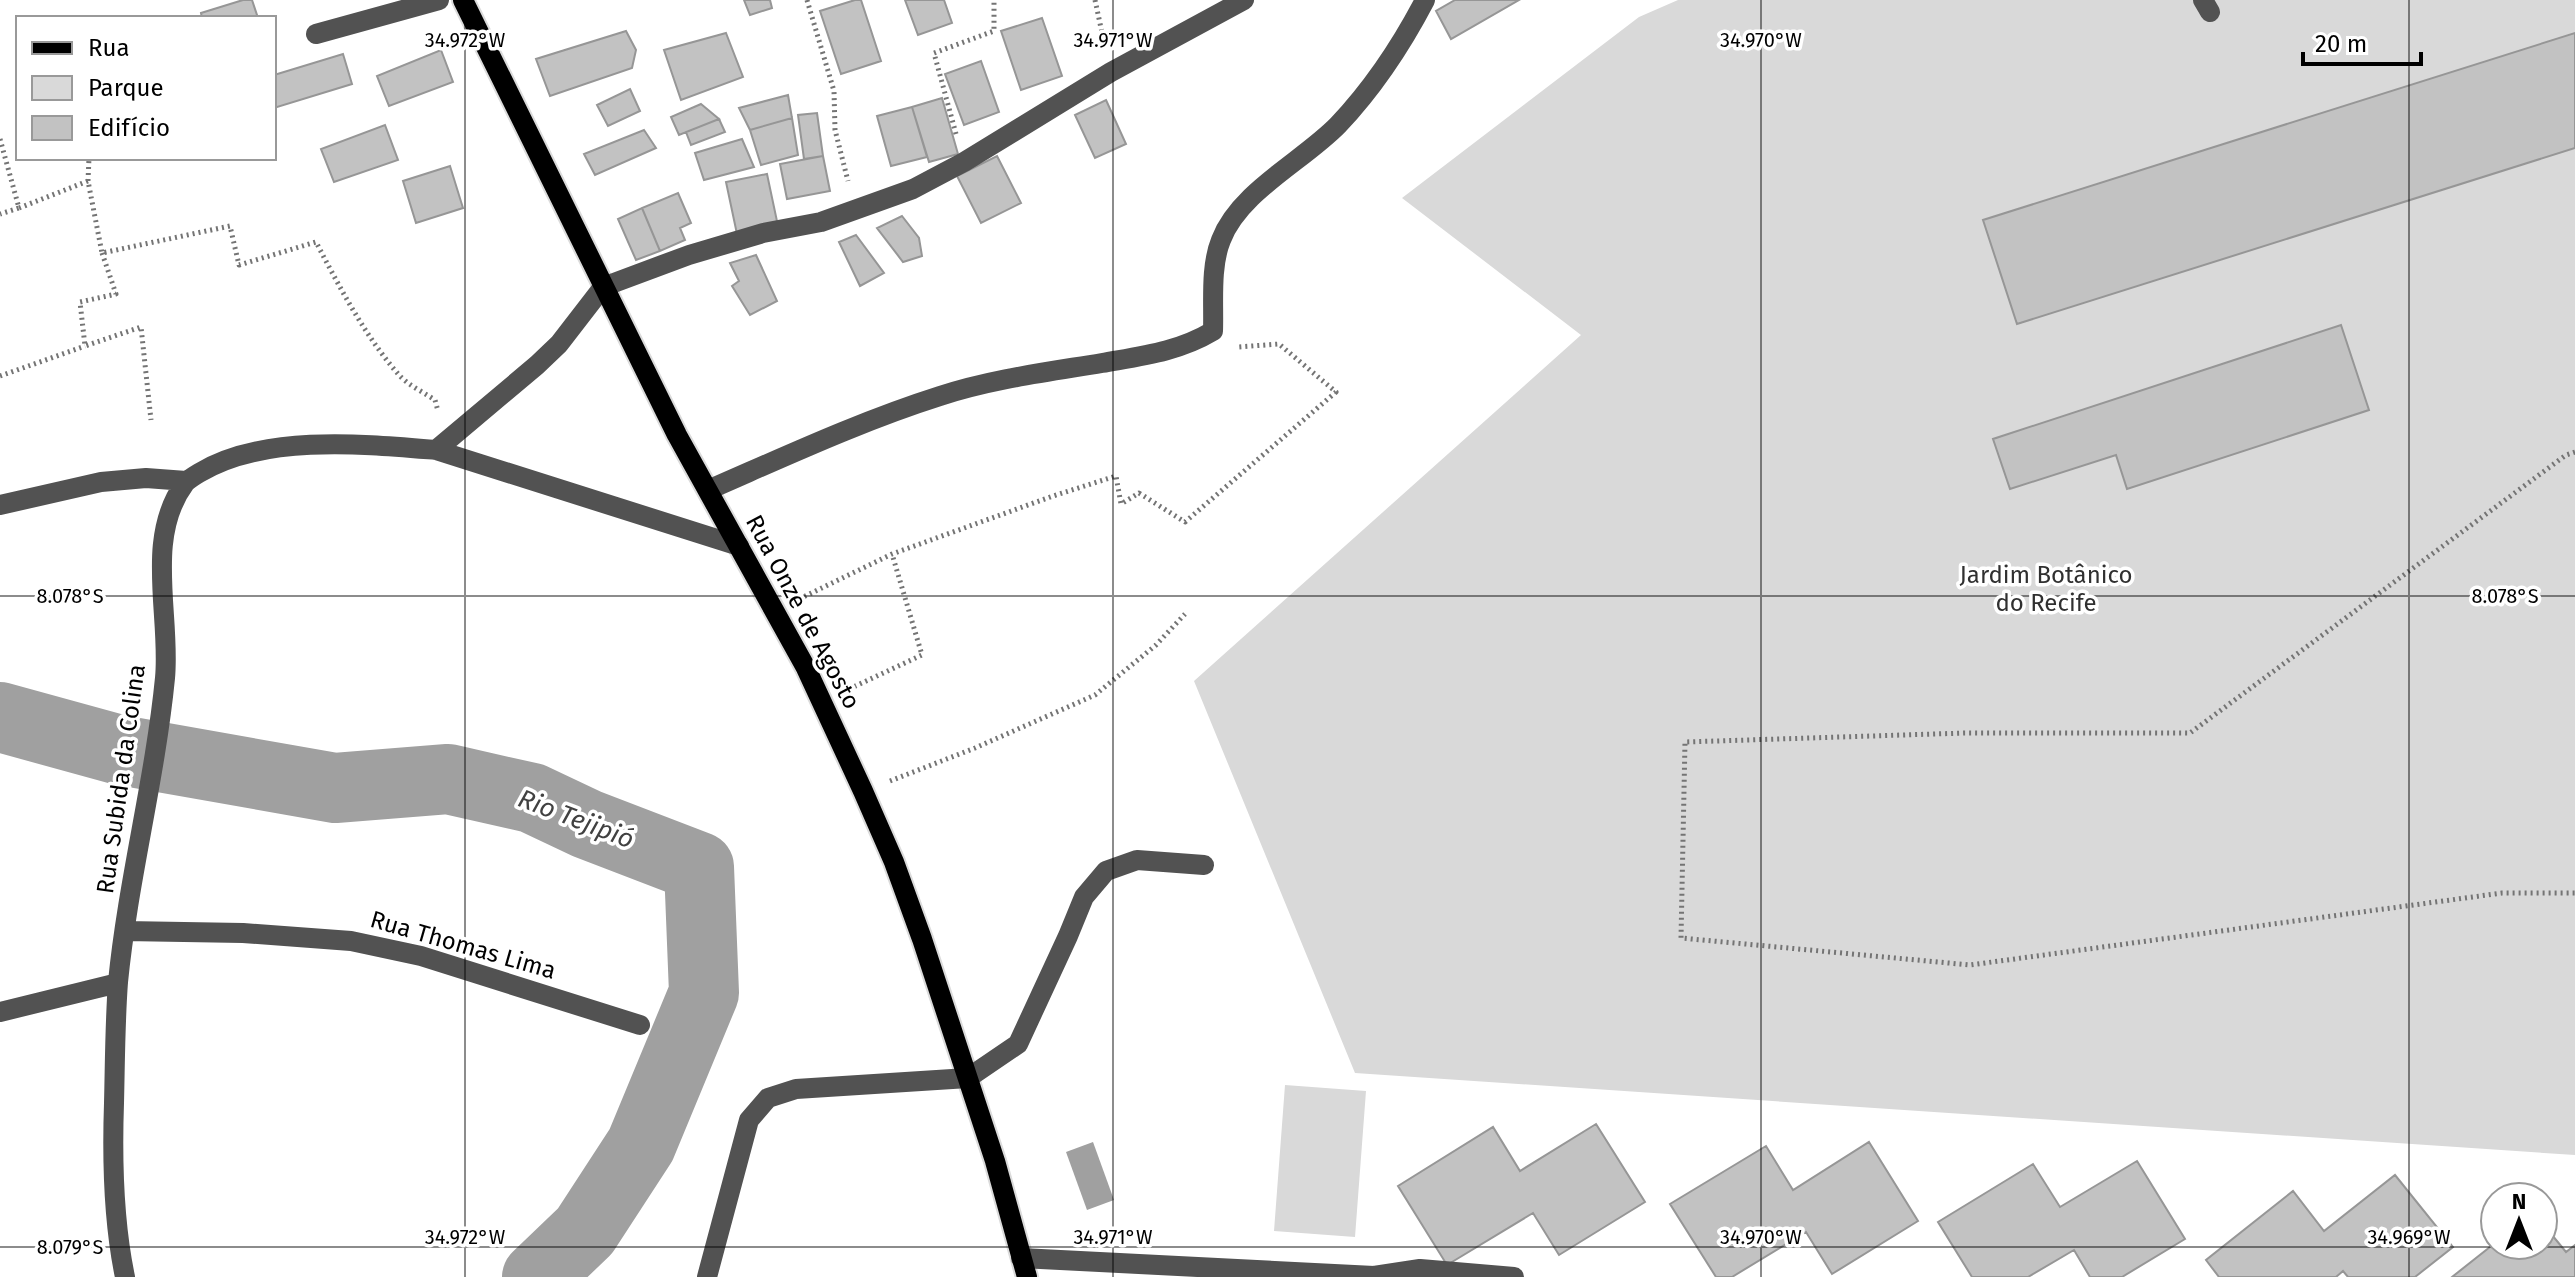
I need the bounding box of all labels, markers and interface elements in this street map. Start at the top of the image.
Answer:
legend [16,16,276,160]
scale bar [2303,16,2421,66]
text: 34.972°W [425,28,506,52]
text: 34.971°W [1073,28,1153,52]
text: 34.970°W [1720,28,1802,52]
text: 20 m [2315,30,2367,58]
text: Rua [88,34,130,62]
text: Parque [88,74,164,102]
text: Edifício [88,114,170,142]
street label: Rua Onze de Agosto [740,510,866,714]
park label: Jardim Botânico do Recife [1960,561,2132,617]
text: 8.078°S [36,584,104,608]
text: 8.078°S [2471,584,2539,608]
street label: Rua Subida da Colina [91,662,151,896]
water label: Rio Tejipió [514,783,638,855]
street label: Rua Thomas Lima [367,905,559,985]
north arrow [2479,1181,2559,1261]
text: N [2512,1188,2526,1215]
text: 34.972°W [425,1225,506,1249]
text: 34.971°W [1073,1225,1153,1249]
text: 34.970°W [1720,1225,1802,1249]
text: 34.969°W [2367,1225,2451,1249]
text: 8.079°S [37,1235,103,1259]

